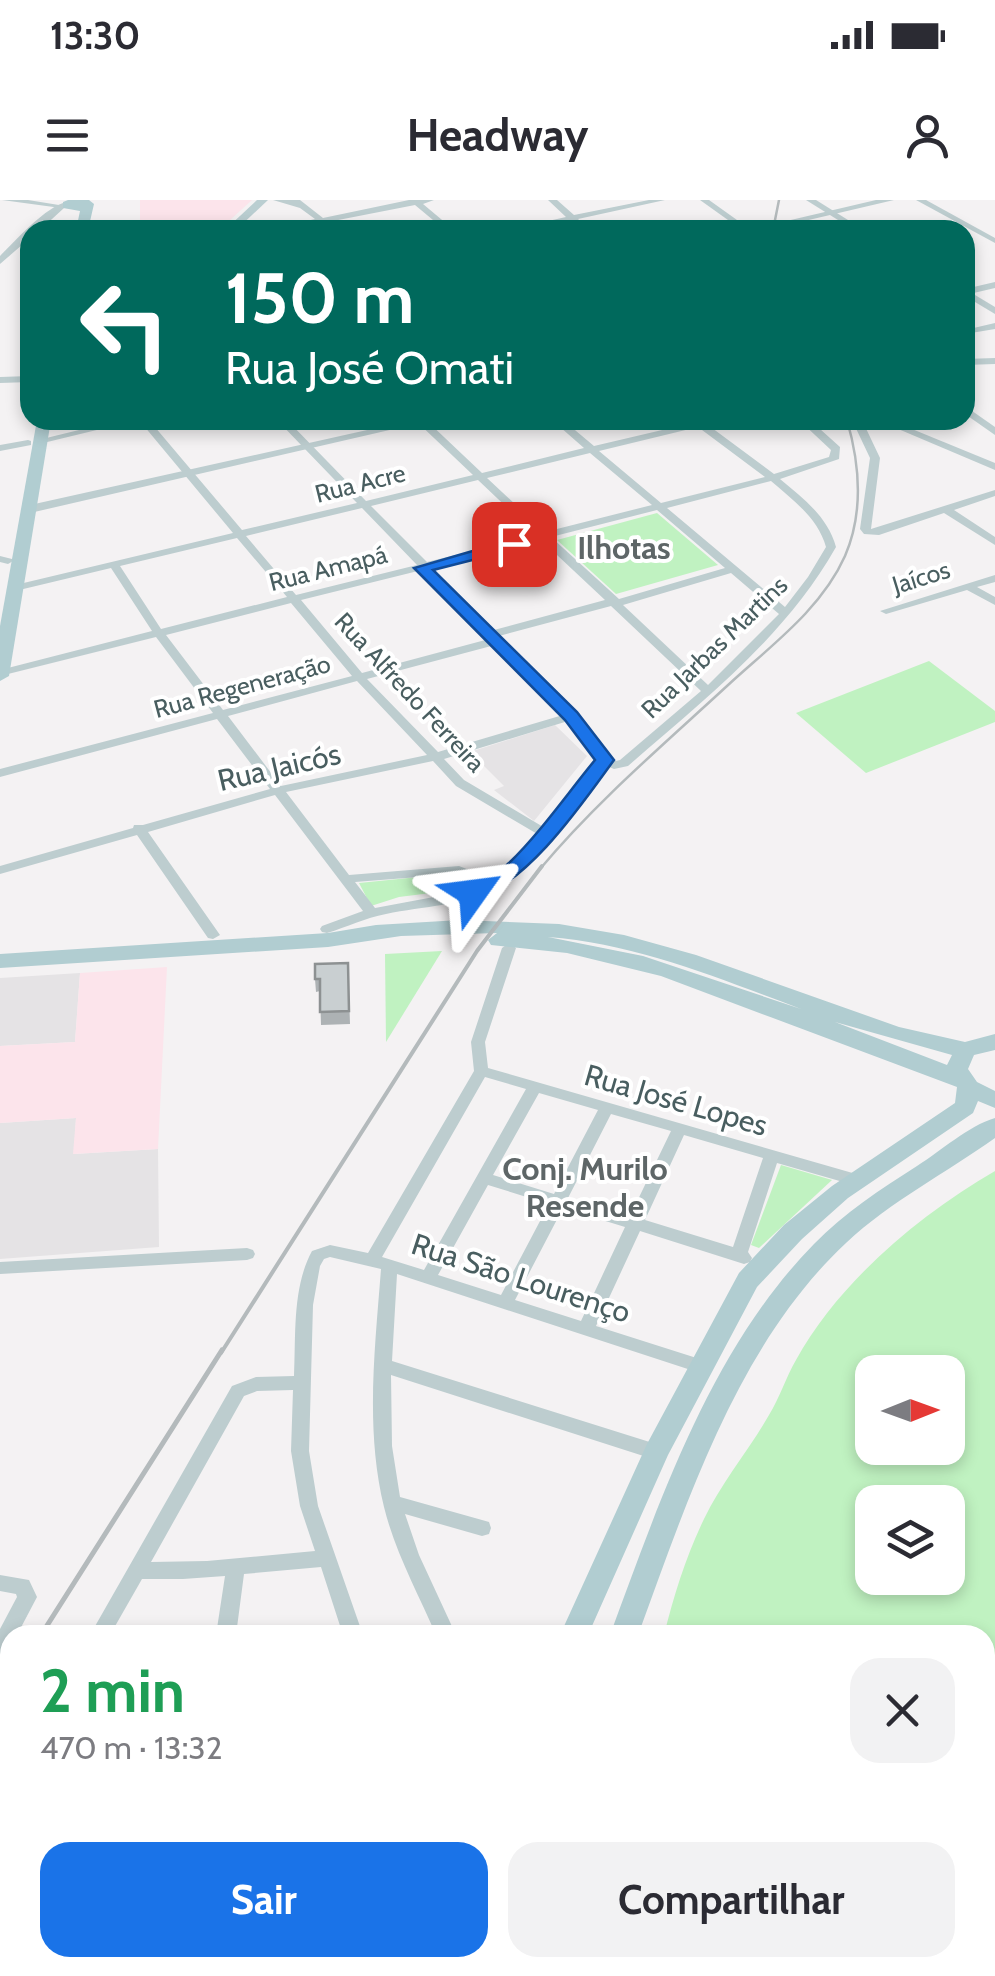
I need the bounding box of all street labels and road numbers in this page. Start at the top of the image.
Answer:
street label: Rua Acre [312,457,409,509]
street label: Rua Amapá [266,539,390,597]
street label: Jaícos [888,554,953,600]
street label: Rua Jarbas Martins [635,570,793,724]
street label: Rua Alfredo Ferreira [329,606,491,778]
street label: Rua Regeneração [150,648,334,724]
street label: Rua Jaicós [214,735,344,799]
street label: Rua José Lopes [580,1056,772,1144]
street label: Rua São Lourenço [407,1225,635,1331]

